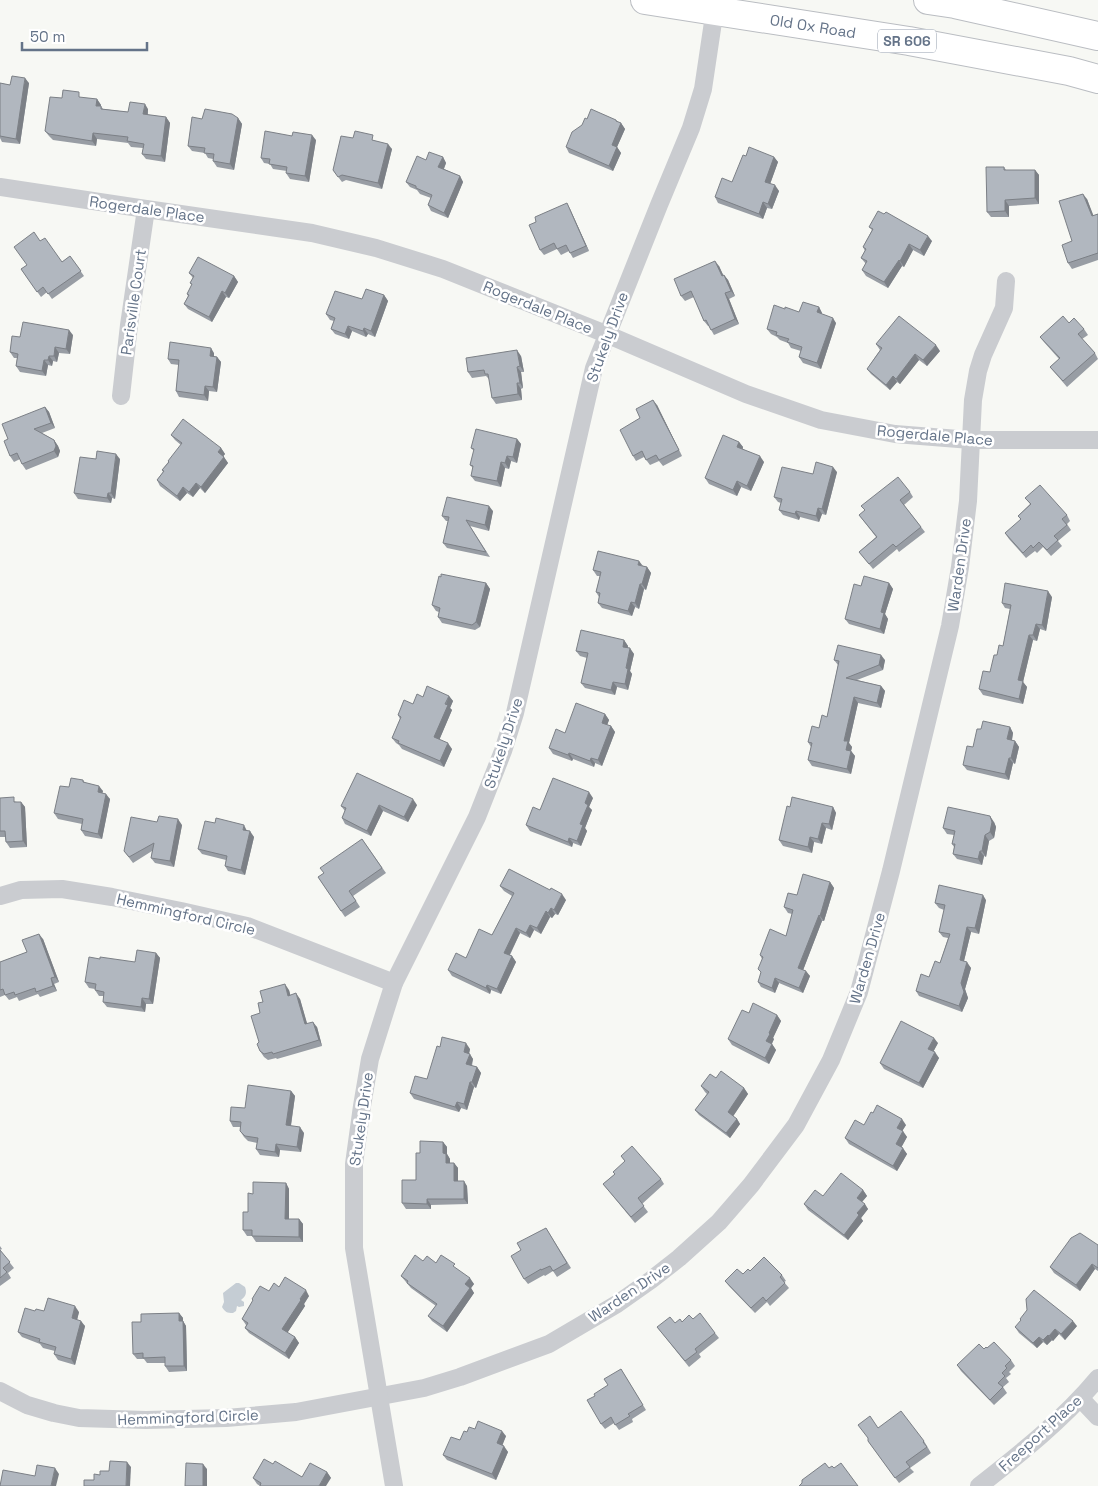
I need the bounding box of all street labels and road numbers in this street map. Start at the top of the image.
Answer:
street label: Old Ox Road [769,10,857,42]
road number: SR 606 [878,29,936,52]
street label: Rogerdale Place [88,191,206,227]
street label: Parisville Court [116,248,150,356]
street label: Rogerdale Place [481,276,596,338]
street label: Stukely Drive [582,289,632,385]
street label: Rogerdale Place [876,420,994,450]
street label: Warden Drive [943,517,975,613]
street label: Stukely Drive [479,695,527,791]
street label: Hemmingford Circle [115,889,257,939]
street label: Warden Drive [845,910,889,1006]
street label: Stukely Drive [345,1071,377,1167]
street label: Warden Drive [585,1258,674,1326]
street label: Freeport Place [994,1391,1086,1475]
street label: Hemmingford Circle [117,1405,259,1429]

